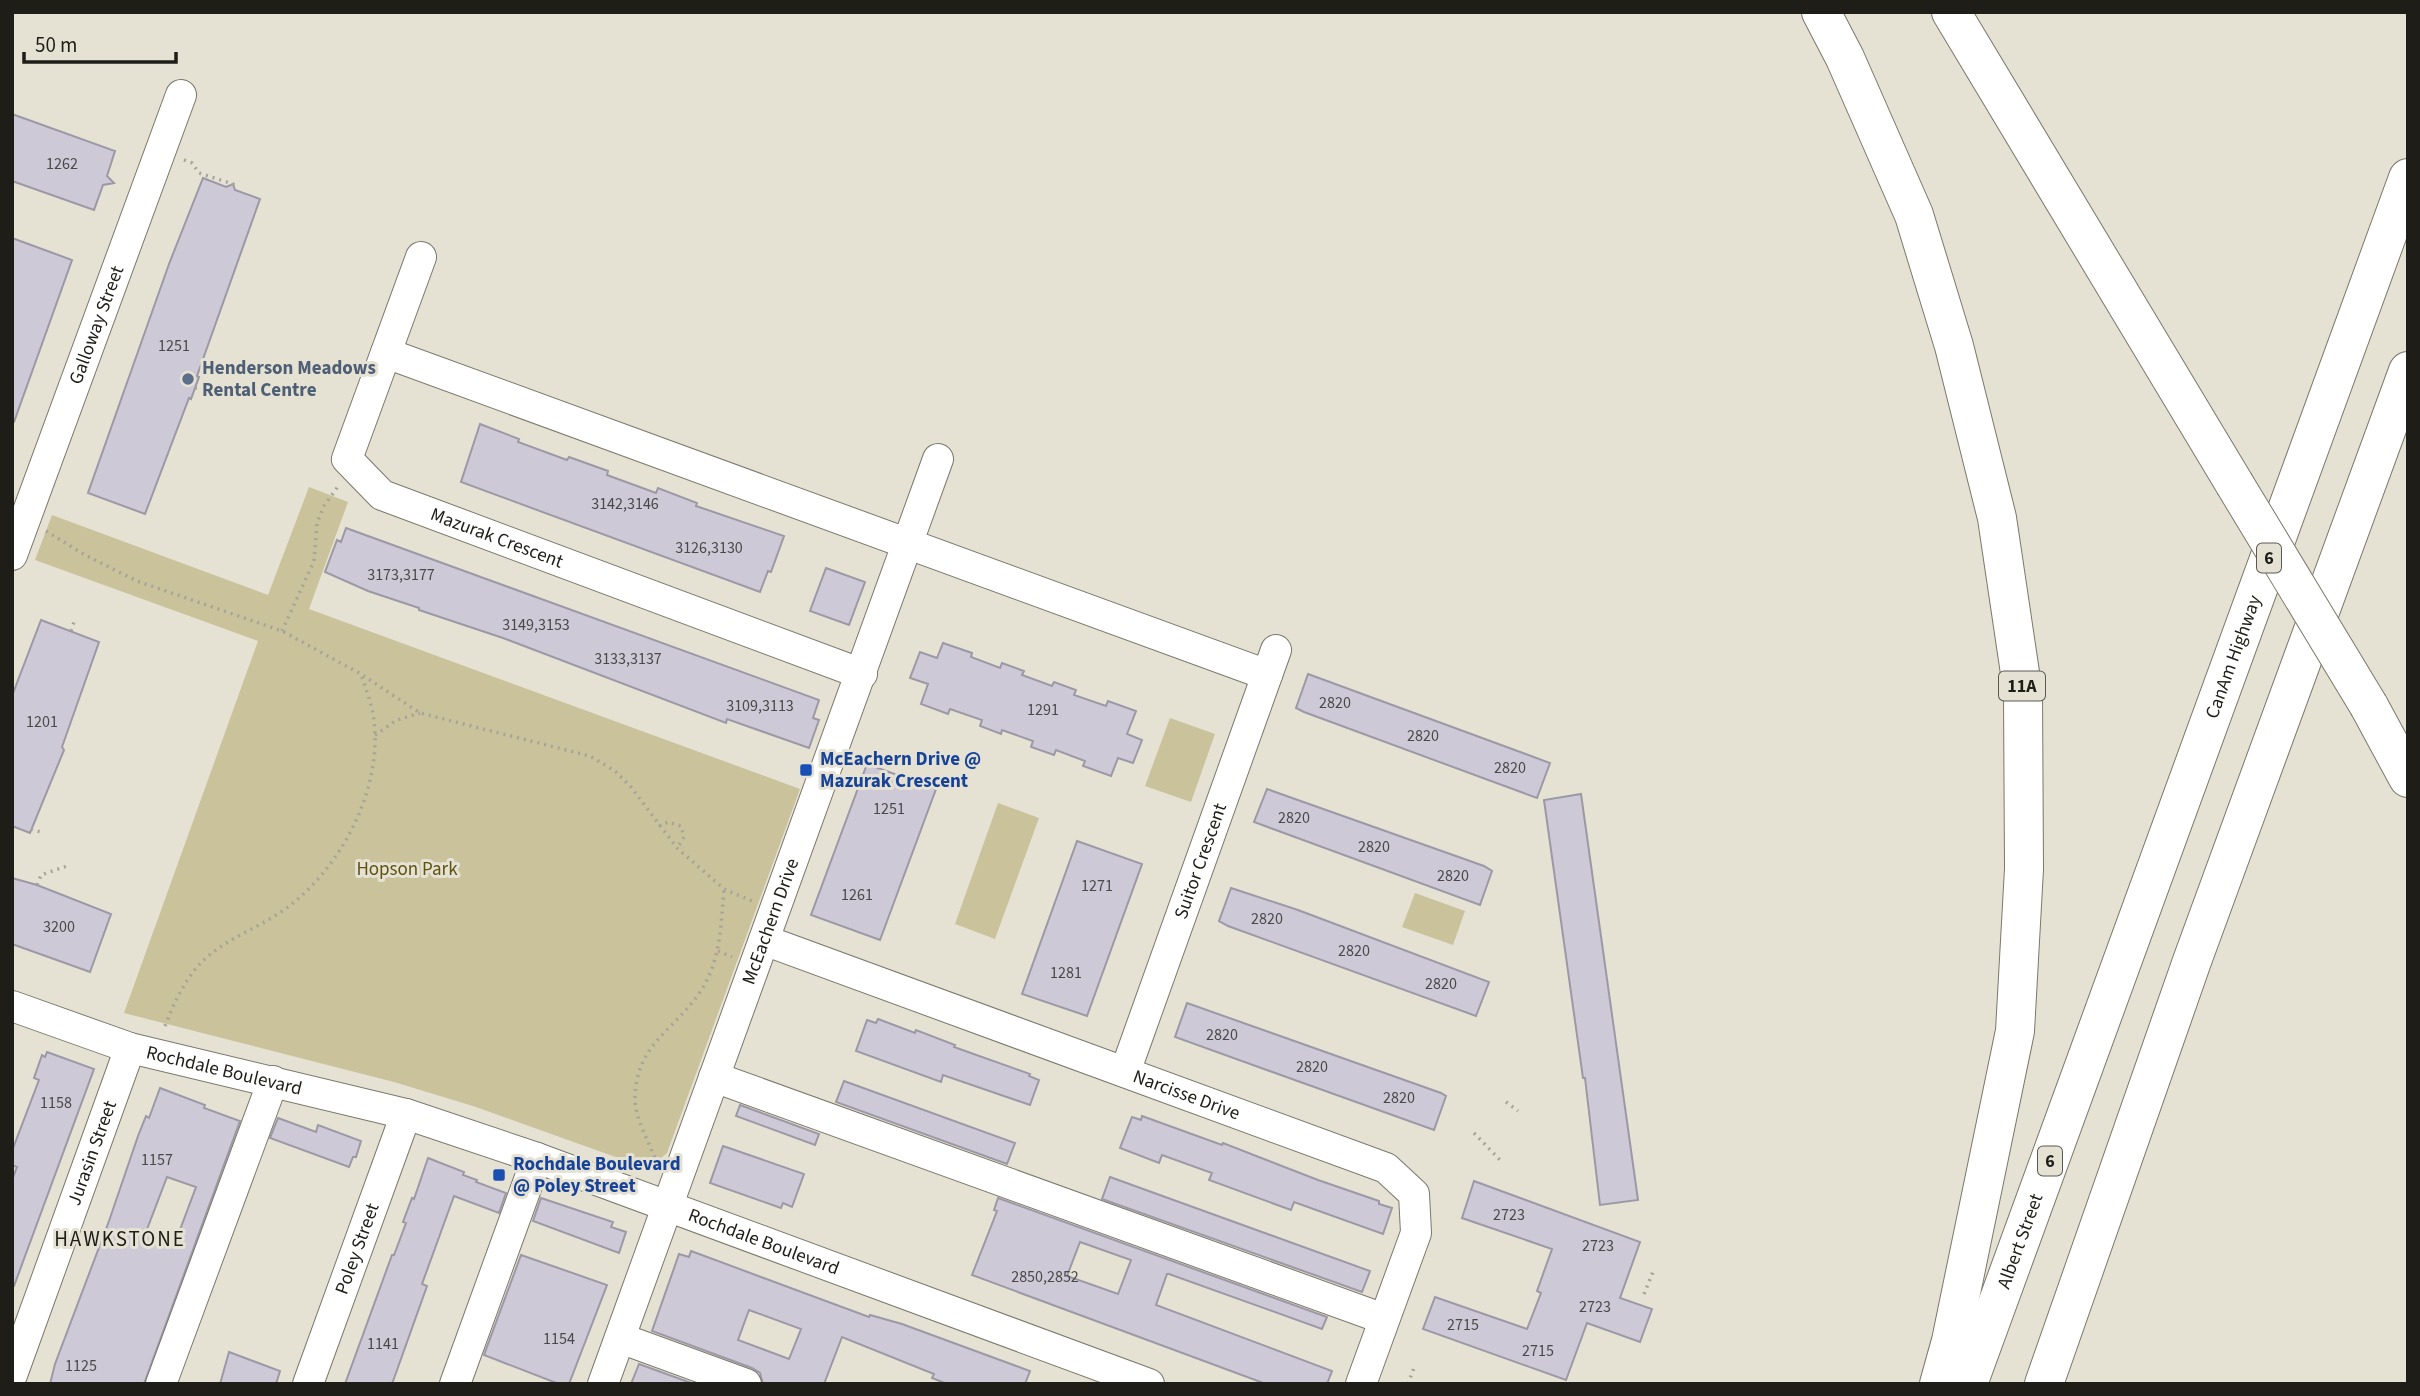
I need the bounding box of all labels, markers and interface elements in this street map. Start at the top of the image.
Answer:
scale bar [24,21,177,65]
text: 50 m [35,30,77,60]
house number: 1262 [46,153,78,175]
street label: Galloway Street [62,261,131,388]
house number: 1251 [158,335,190,357]
place label: Henderson Meadows Rental Centre [202,355,376,404]
marker: Henderson Meadows Rental Centre [180,371,196,387]
house number: 3142,3146 [591,493,659,515]
street label: Mazurak Crescent [427,501,568,575]
house number: 3126,3130 [675,537,743,559]
road number: 6 [2257,544,2281,572]
house number: 3173,3177 [367,564,435,586]
street label: CanAm Highway [2198,591,2268,722]
house number: 3149,3153 [502,614,570,636]
house number: 3133,3137 [594,648,662,670]
road number: 11A [1999,672,2045,700]
house number: 2820 [1319,692,1351,714]
house number: 3109,3113 [726,695,794,717]
house number: 1291 [1027,699,1059,721]
house number: 1201 [26,711,58,733]
house number: 2820 [1407,725,1439,747]
place label: McEachern Drive @ Mazurak Crescent [820,746,981,795]
house number: 2820 [1494,757,1526,779]
marker: McEachern Drive @ Mazurak Crescent [798,762,814,778]
house number: 1251 [873,798,905,820]
street label: Suitor Crescent [1167,799,1234,923]
house number: 2820 [1278,807,1310,829]
house number: 2820 [1358,836,1390,858]
street label: McEachern Drive [735,854,806,988]
park label: Hopson Park [356,856,458,883]
house number: 2820 [1437,865,1469,887]
house number: 1271 [1081,875,1113,897]
house number: 1261 [841,884,873,906]
house number: 2820 [1251,908,1283,930]
house number: 3200 [43,916,75,938]
house number: 2820 [1338,940,1370,962]
house number: 1281 [1050,962,1082,984]
house number: 2820 [1425,973,1457,995]
house number: 2820 [1206,1024,1238,1046]
street label: Rochdale Boulevard [143,1039,305,1102]
house number: 2820 [1296,1056,1328,1078]
street label: Narcisse Drive [1129,1063,1244,1127]
house number: 2820 [1383,1087,1415,1109]
house number: 1158 [40,1092,72,1114]
street label: Jurasin Street [61,1096,124,1209]
road number: 6 [2038,1146,2062,1176]
house number: 1157 [141,1149,173,1171]
place label: Rochdale Boulevard @ Poley Street [513,1151,681,1200]
marker: Rochdale Boulevard @ Poley Street [491,1167,507,1183]
street label: Albert Street [1990,1189,2050,1293]
street label: Poley Street [328,1199,386,1298]
street label: Rochdale Boulevard [684,1201,843,1282]
house number: 2723 [1493,1204,1525,1226]
district label: HAWKSTONE [54,1224,186,1254]
house number: 2723 [1582,1235,1614,1257]
house number: 2850,2852 [1011,1266,1079,1288]
house number: 2723 [1579,1296,1611,1318]
house number: 2715 [1447,1314,1479,1336]
house number: 1154 [543,1328,575,1350]
house number: 1141 [367,1333,399,1355]
house number: 2715 [1522,1340,1554,1362]
house number: 1125 [65,1355,97,1377]

